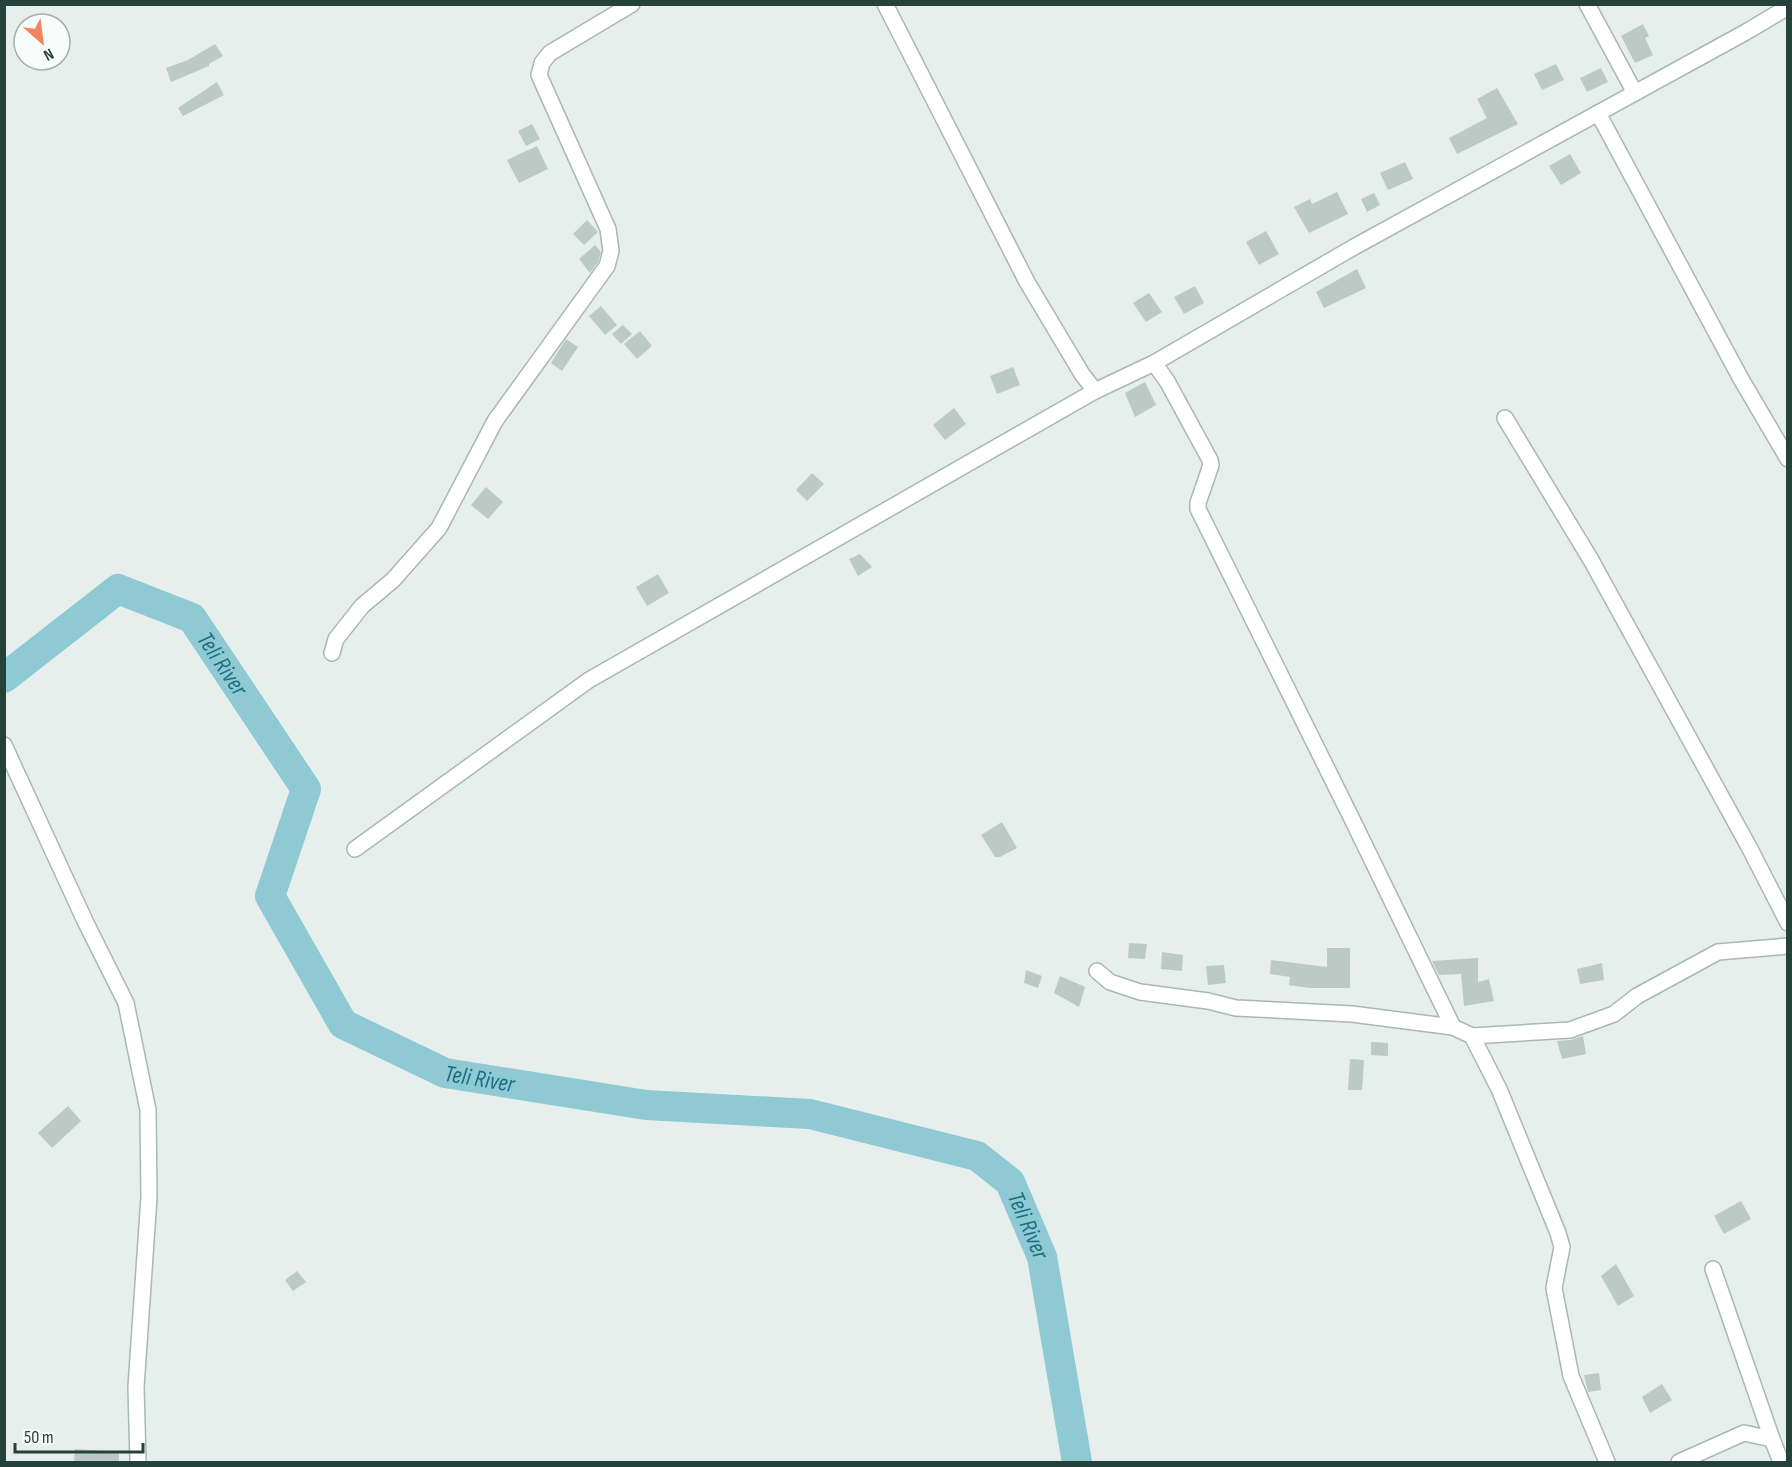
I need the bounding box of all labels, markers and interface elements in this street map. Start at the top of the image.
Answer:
north arrow [12,12,72,72]
text: N [40,44,57,64]
water label: Teli River [190,627,254,702]
water label: Teli River [442,1059,518,1099]
water label: Teli River [1001,1187,1056,1265]
scale bar [15,1416,142,1454]
text: 50 m [24,1427,54,1448]

